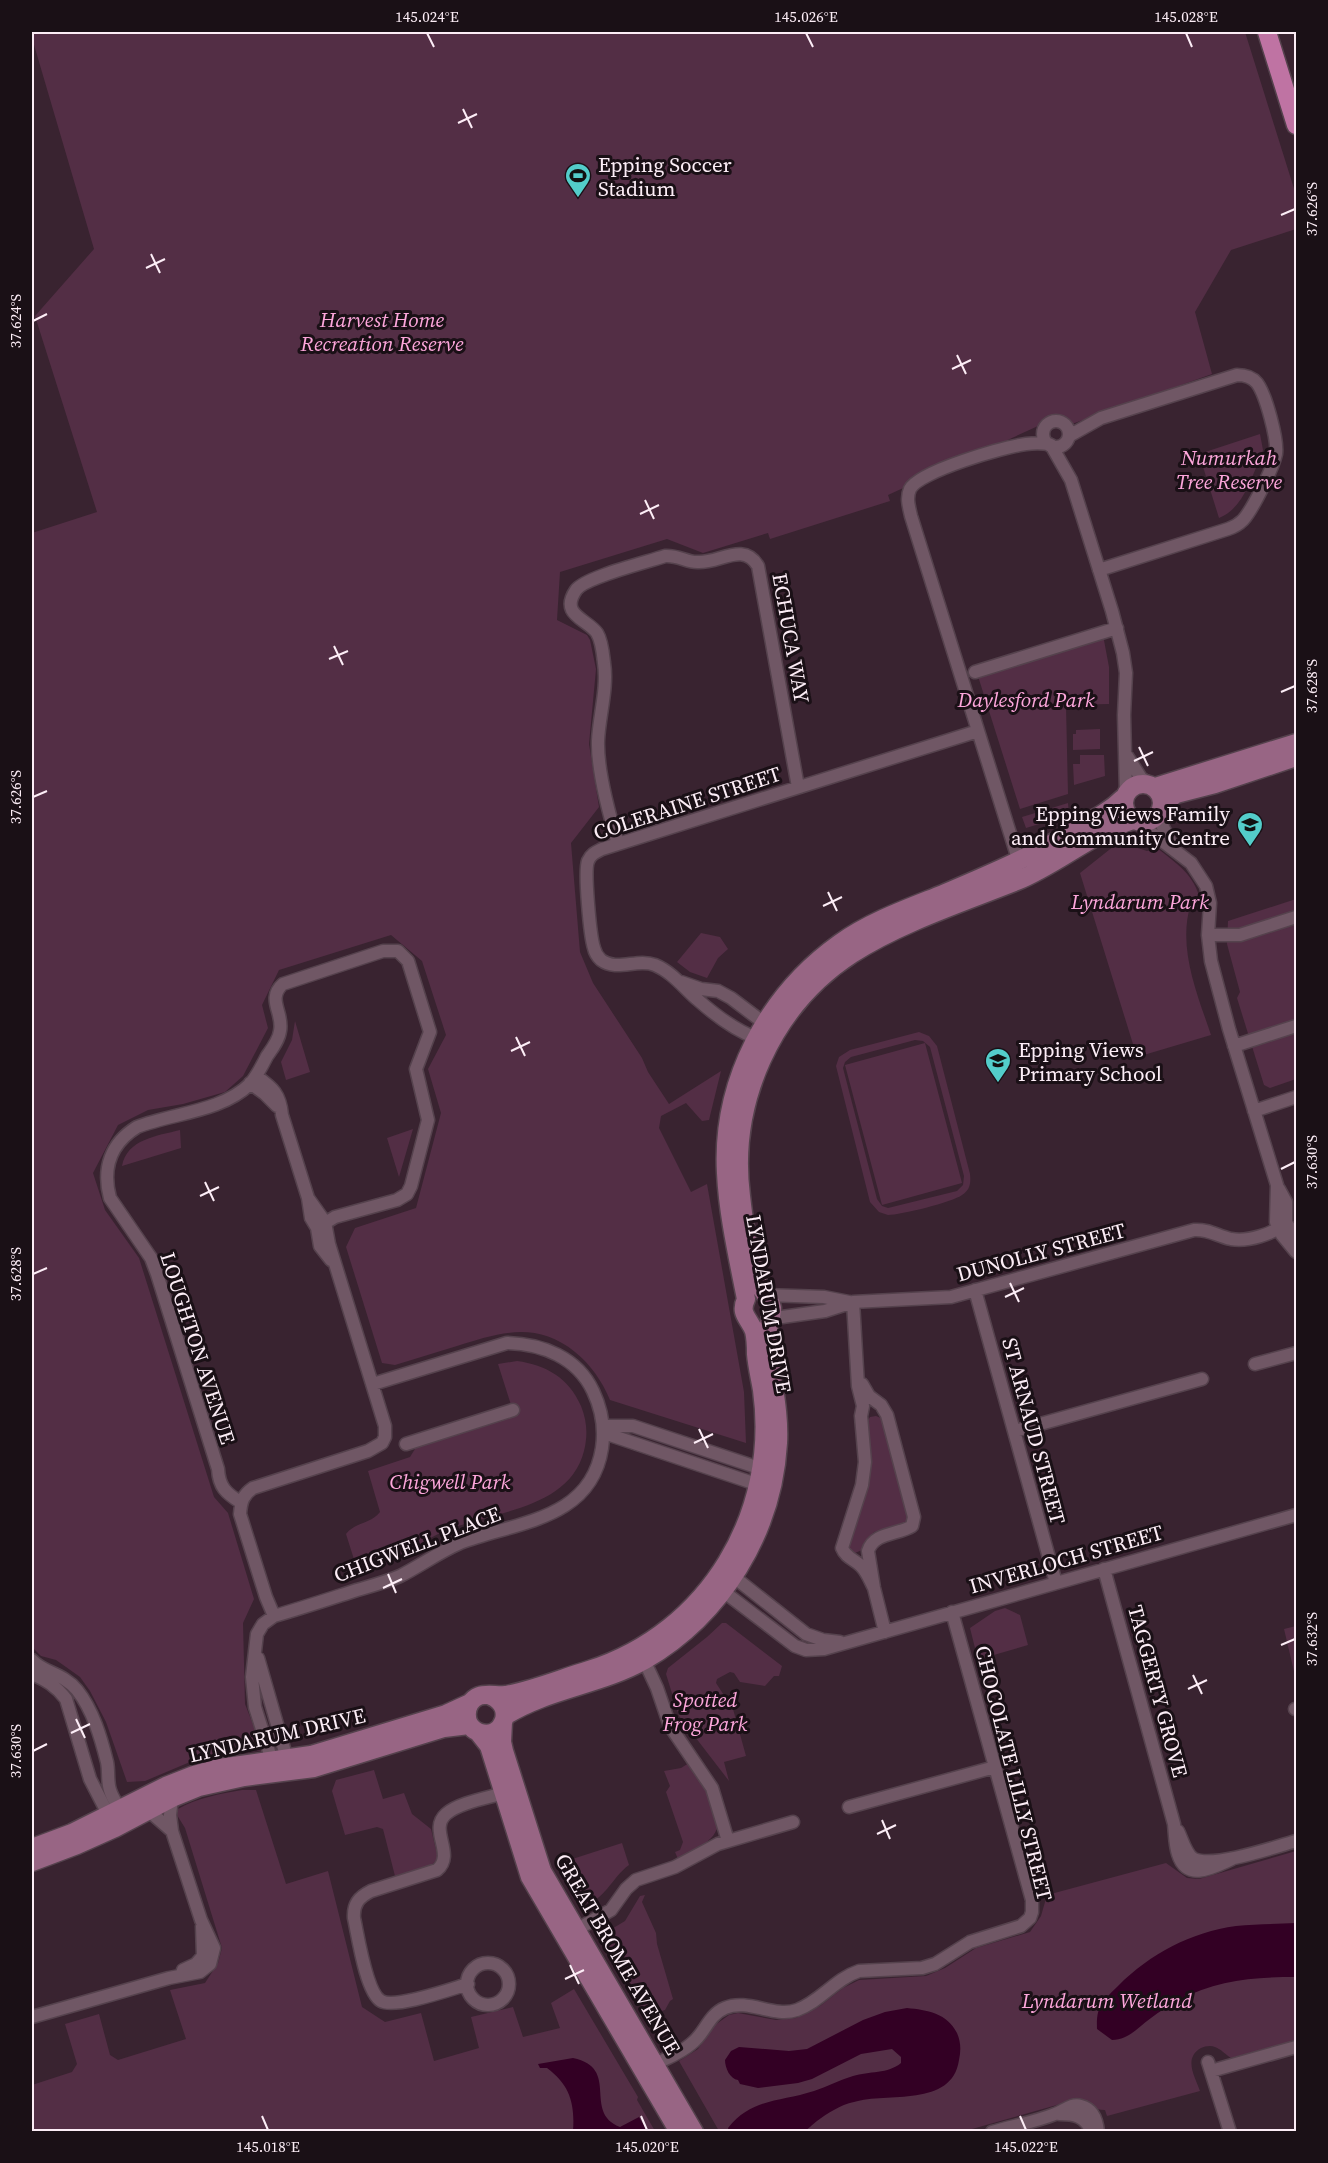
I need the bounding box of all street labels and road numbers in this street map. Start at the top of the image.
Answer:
street label: ECHUCA WAY [765,571,817,706]
street label: COLERAINE STREET [590,759,785,847]
street label: LYNDARUM DRIVE [739,1213,799,1395]
street label: DUNOLLY STREET [953,1215,1129,1288]
street label: LOUGHTON AVENUE [153,1248,243,1448]
street label: ST ARNAUD STREET [995,1335,1073,1528]
street label: CHIGWELL PLACE [329,1499,505,1589]
street label: INVERLOCH STREET [966,1517,1167,1601]
street label: TAGGERTY GROVE [1121,1602,1195,1780]
street label: CHOCOLATE LILLY STREET [968,1642,1060,1904]
street label: LYNDARUM DRIVE [186,1701,368,1769]
street label: GREAT BROME AVENUE [548,1848,688,2060]

